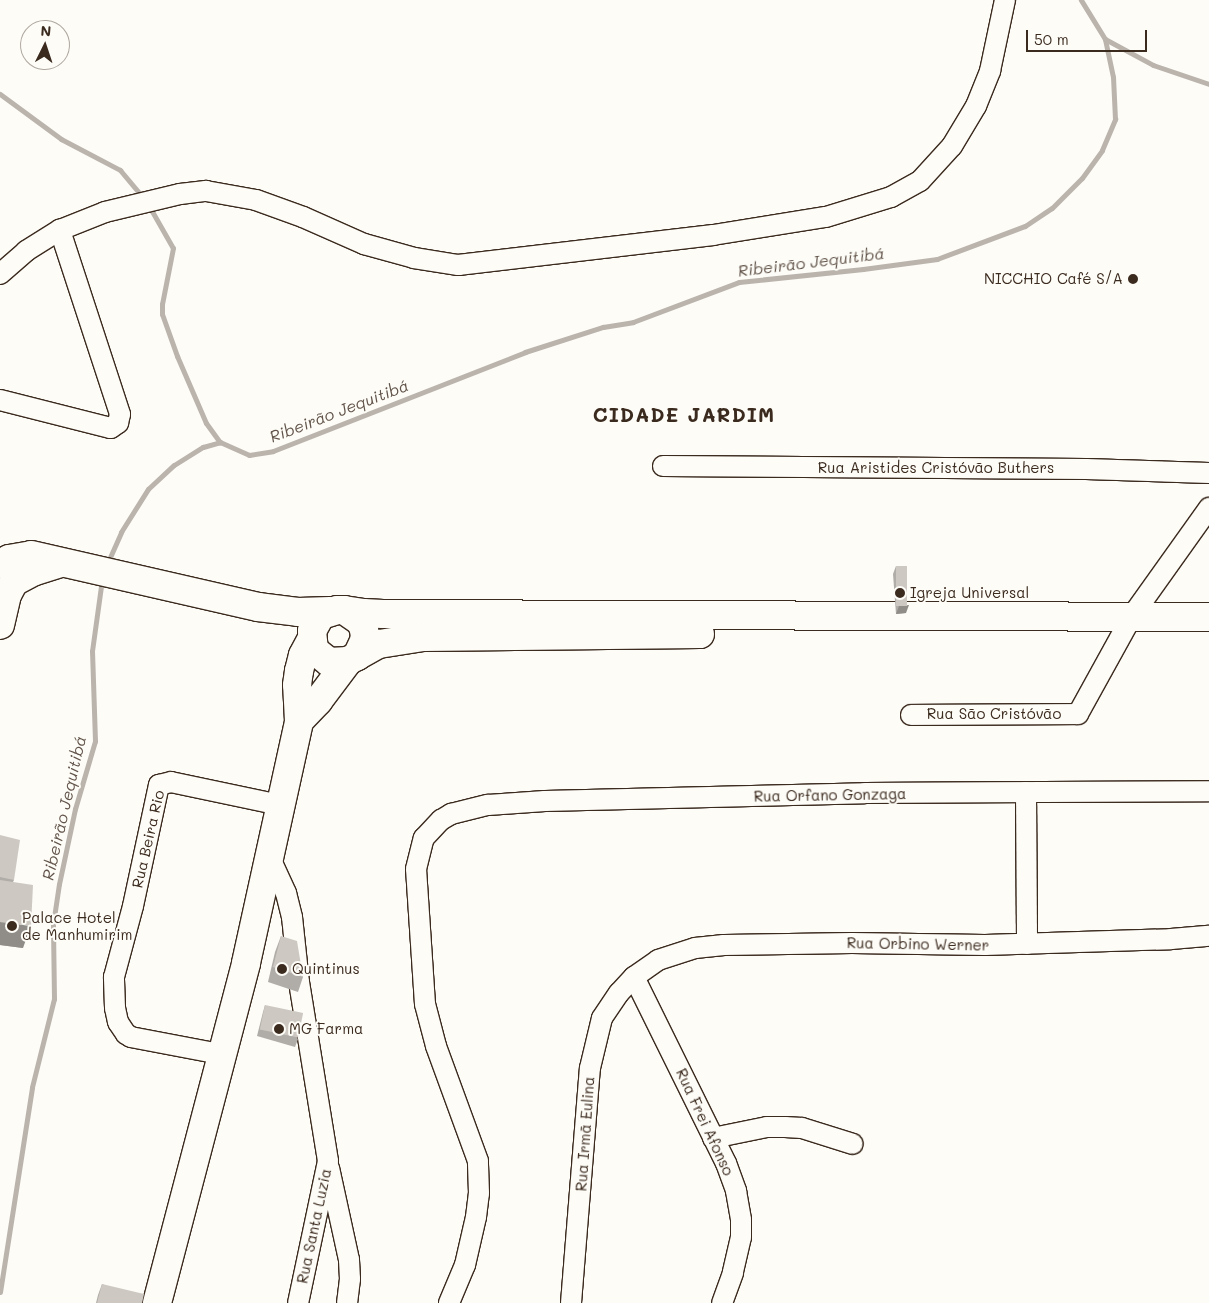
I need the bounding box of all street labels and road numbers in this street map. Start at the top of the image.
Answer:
street label: Rua Aristides Cristóvão Buthers [818,459,1054,477]
street label: Rua São Cristóvão [927,705,1061,723]
street label: Rua Orfano Gonzaga [754,785,906,805]
street label: Rua Beira Rio [128,788,168,890]
street label: Rua Orbino Werner [847,934,989,954]
street label: Rua Frei Afonso [672,1066,738,1178]
street label: Rua Irmã Eulina [572,1076,598,1192]
street label: Rua Santa Luzia [293,1167,335,1285]

